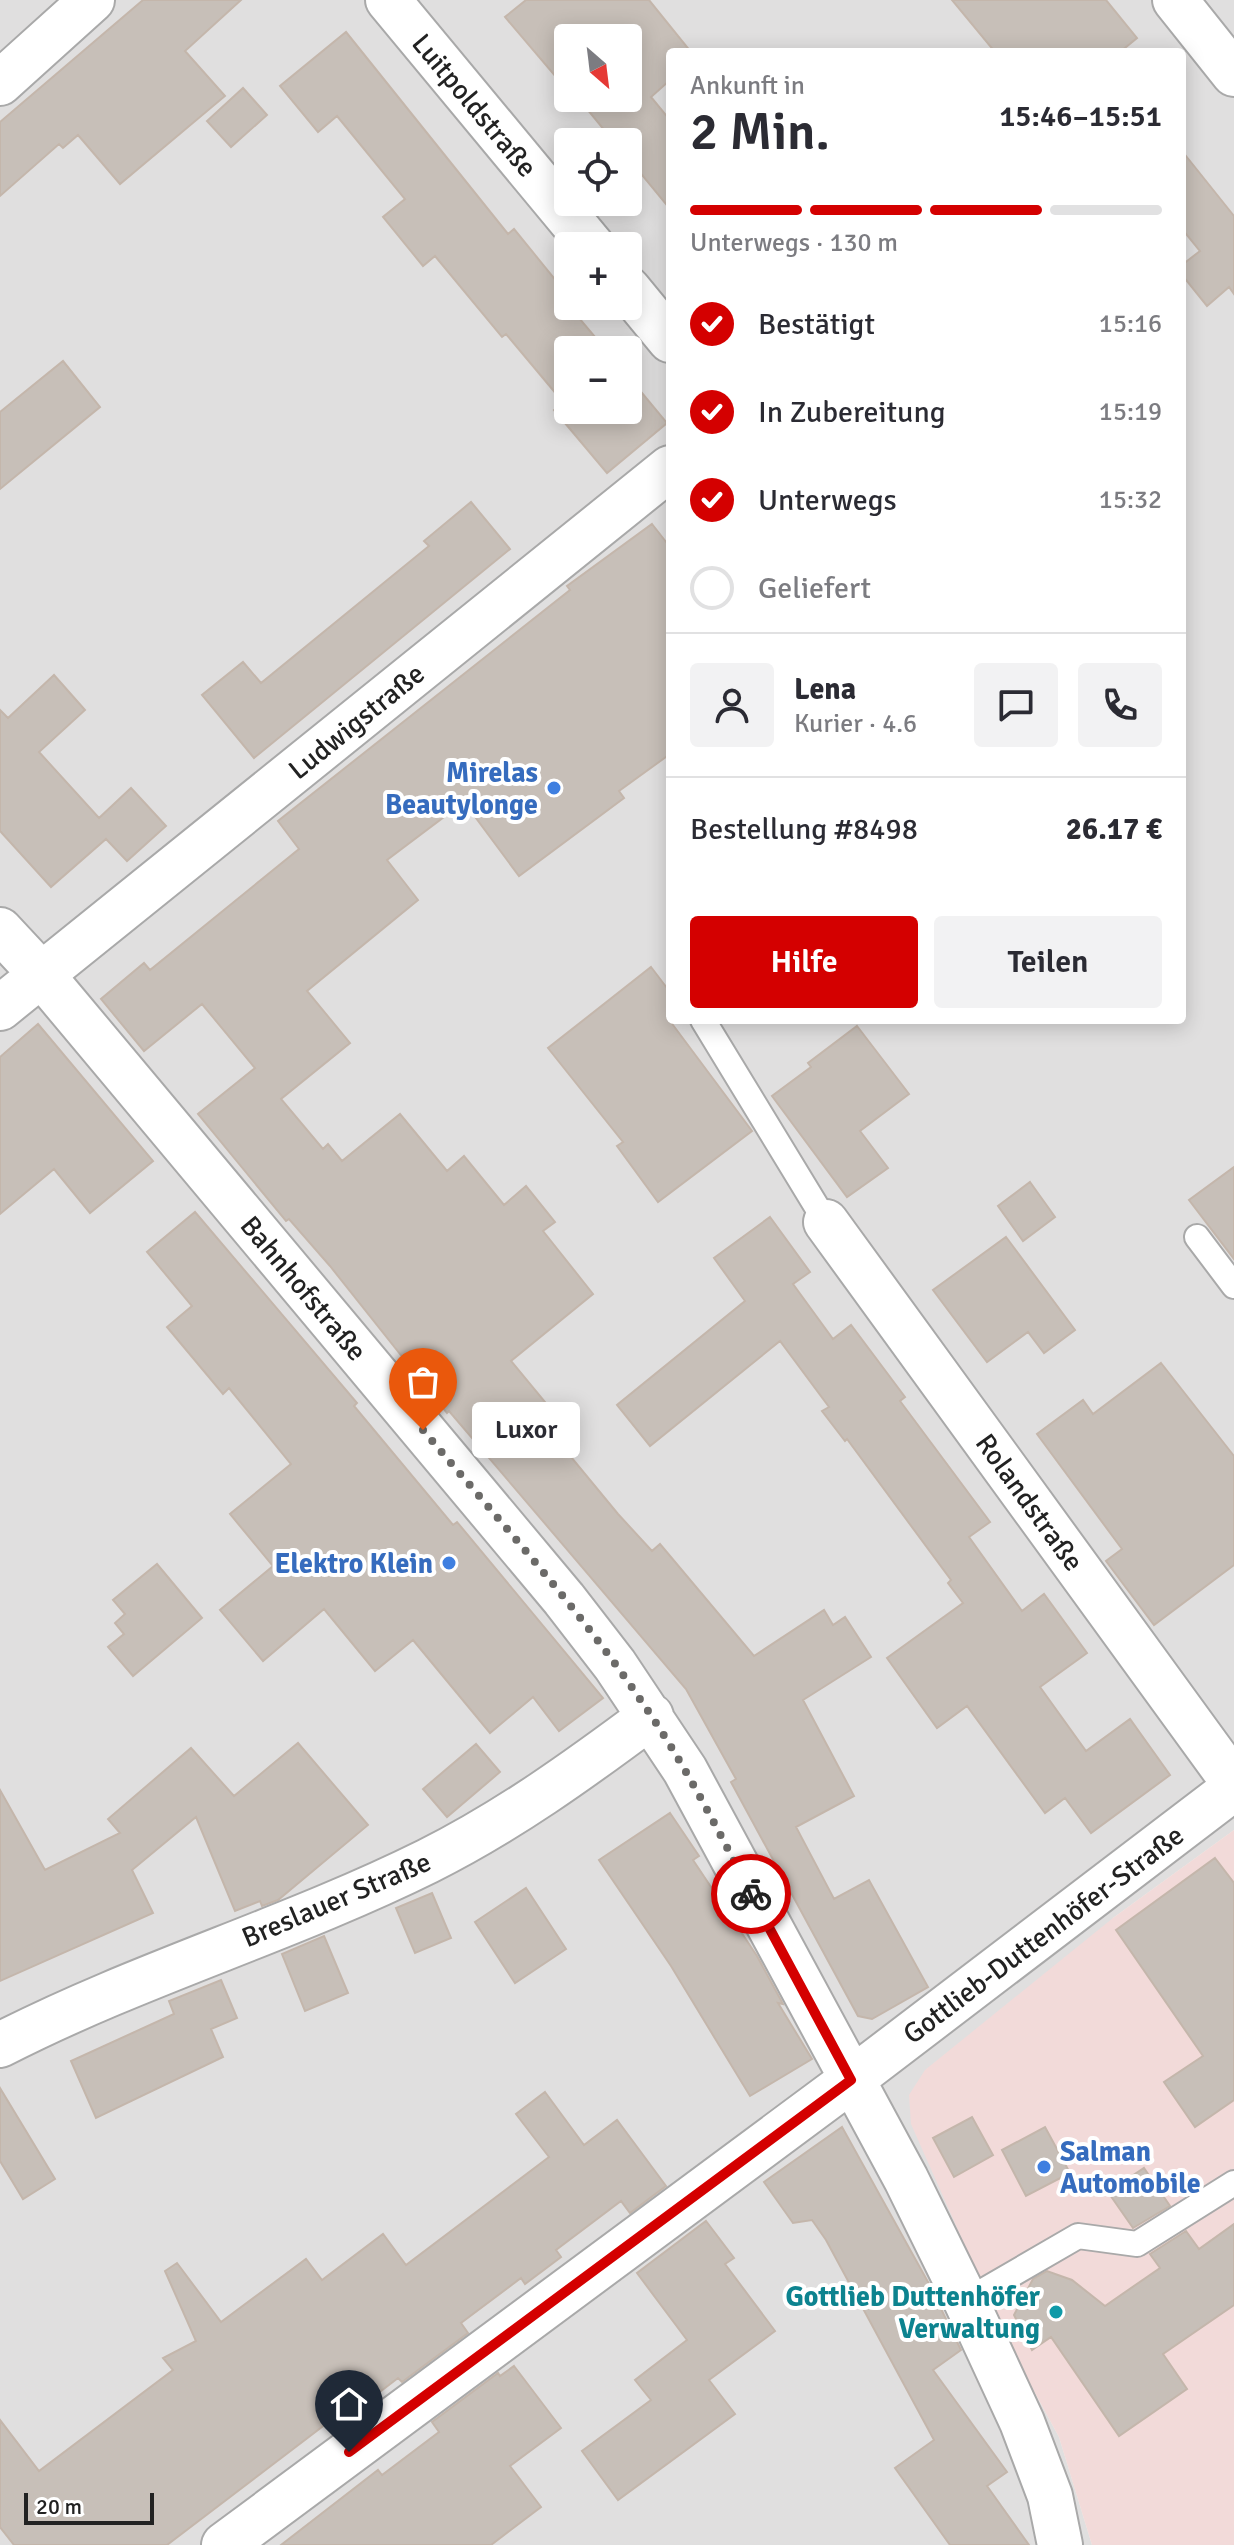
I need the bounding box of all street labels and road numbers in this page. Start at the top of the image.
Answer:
street label: Luitpoldstraße [404,27,544,184]
street label: Ludwigstraße [282,657,431,787]
street label: Bahnhofstraße [233,1209,374,1368]
street label: Rolandstraße [968,1427,1090,1578]
street label: Gottlieb-Duttenhöfer-Straße [897,1818,1191,2051]
street label: Breslauer Straße [237,1845,436,1955]

